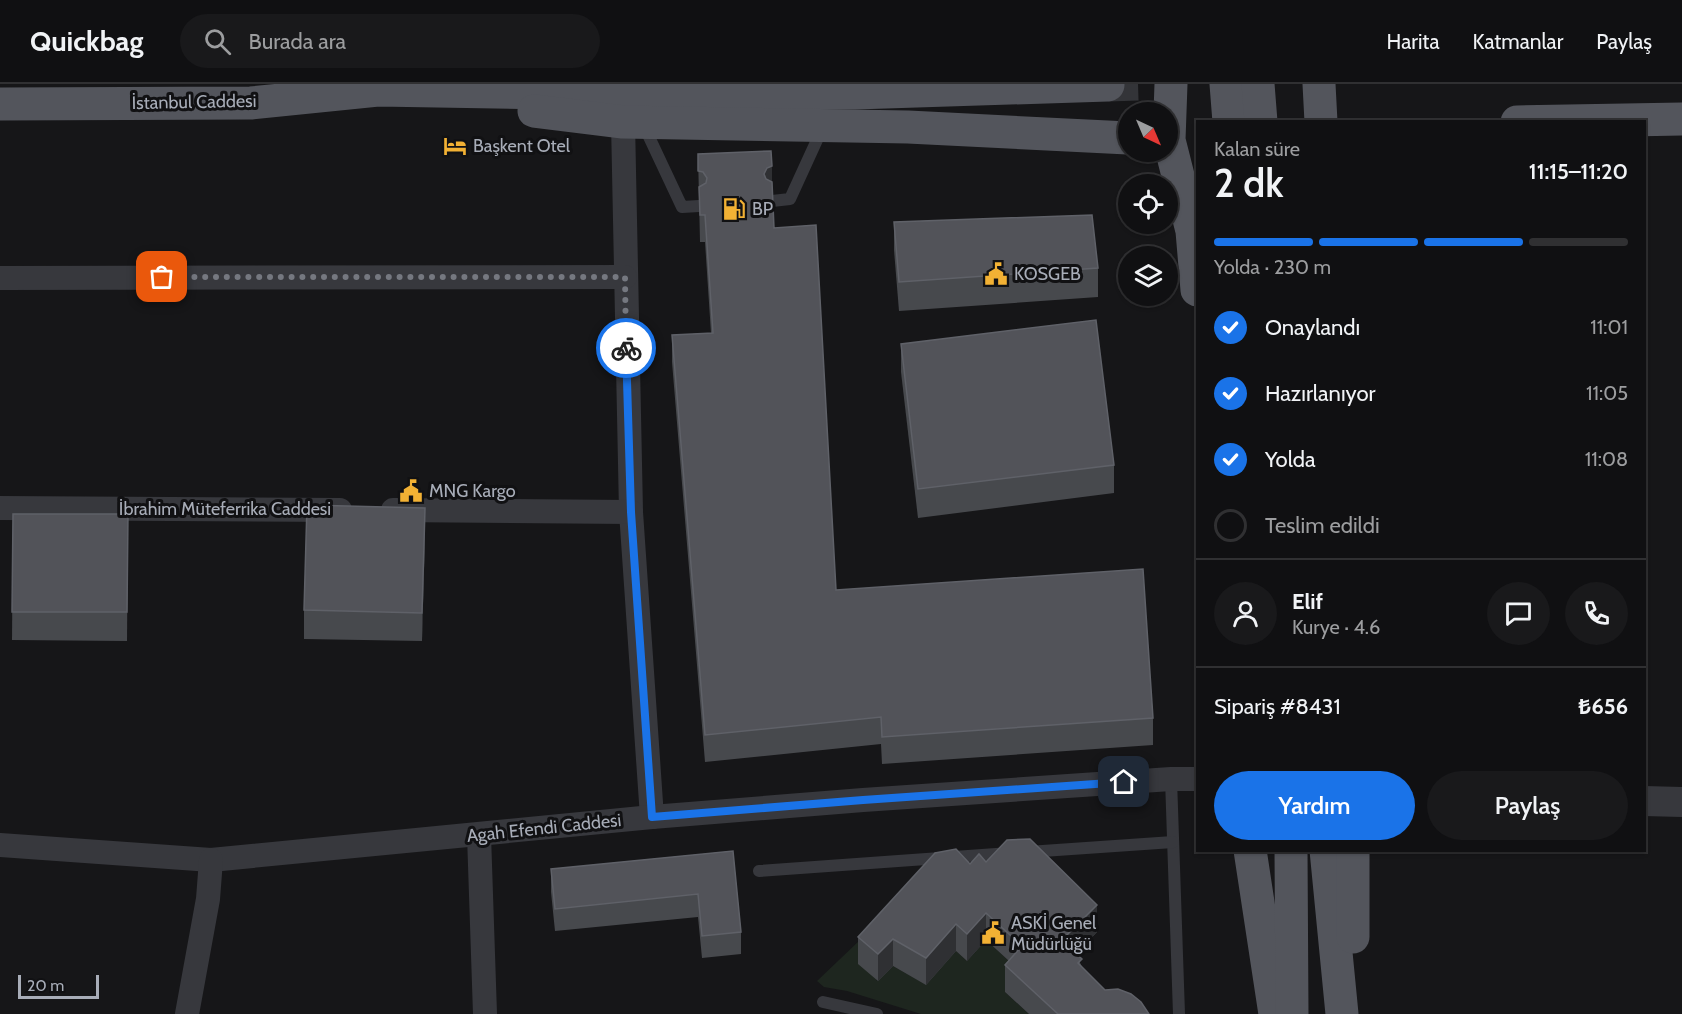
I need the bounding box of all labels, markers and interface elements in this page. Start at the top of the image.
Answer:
search box [180,14,600,68]
text: Quickbag [30,24,144,58]
icon: search [201,25,234,58]
text: Burada ara [249,28,346,55]
text: Harita [1387,29,1440,54]
text: Katmanlar [1473,29,1563,54]
text: Paylaş [1596,29,1652,54]
street label: İstanbul Caddesi [131,90,257,114]
north arrow [1118,102,1178,162]
map controls [1118,102,1178,306]
hotel icon: Başkent Otel [442,133,468,159]
place label: Başkent Otel [473,135,571,157]
text: Kalan süre [1214,137,1300,161]
text: 11:15–11:20 [1529,158,1628,185]
text: 2 dk [1214,159,1284,207]
button: locate [1118,174,1178,234]
fuel station icon: BP [721,196,747,222]
place label: BP [752,198,773,220]
button: layers [1118,246,1178,306]
pin [136,251,187,302]
text: Yolda · 230 m [1214,255,1331,279]
icon: bag [145,260,178,293]
public building icon: KOSGEB [983,261,1009,287]
place label: KOSGEB [1014,263,1081,285]
icon: check [1214,311,1247,344]
text: Onaylandı [1265,314,1360,341]
text: 11:01 [1590,315,1628,339]
courier [596,318,656,378]
icon: bike [610,332,643,365]
icon: check [1214,377,1247,410]
text: Hazırlanıyor [1265,380,1376,407]
text: 11:05 [1586,381,1628,405]
icon: check [1214,443,1247,476]
text: Yolda [1265,446,1316,473]
text: 11:08 [1585,447,1628,471]
public building icon: MNG Kargo [398,478,424,504]
place label: MNG Kargo [429,480,516,502]
street label: İbrahim Müteferrika Caddesi [119,498,331,520]
text: Teslim edildi [1265,512,1380,539]
button: person [1214,582,1277,645]
button: chat [1487,582,1550,645]
button: phone [1565,582,1628,645]
text: Elif [1292,588,1323,615]
text: Kurye · 4.6 [1292,615,1380,639]
text: Sipariş #8431 [1214,693,1341,720]
text: ₺656 [1578,693,1628,720]
pin [1098,756,1149,807]
icon: home [1107,765,1140,798]
button: Yardım [1214,771,1415,840]
button: Paylaş [1427,771,1628,840]
street label: Agah Efendi Caddesi [466,809,622,847]
place label: ASKİ Genel Müdürlüğü [1011,912,1097,955]
public building icon: ASKİ Genel Müdürlüğü [980,920,1006,946]
scale bar [18,972,99,1000]
text: 20 m [27,976,64,995]

